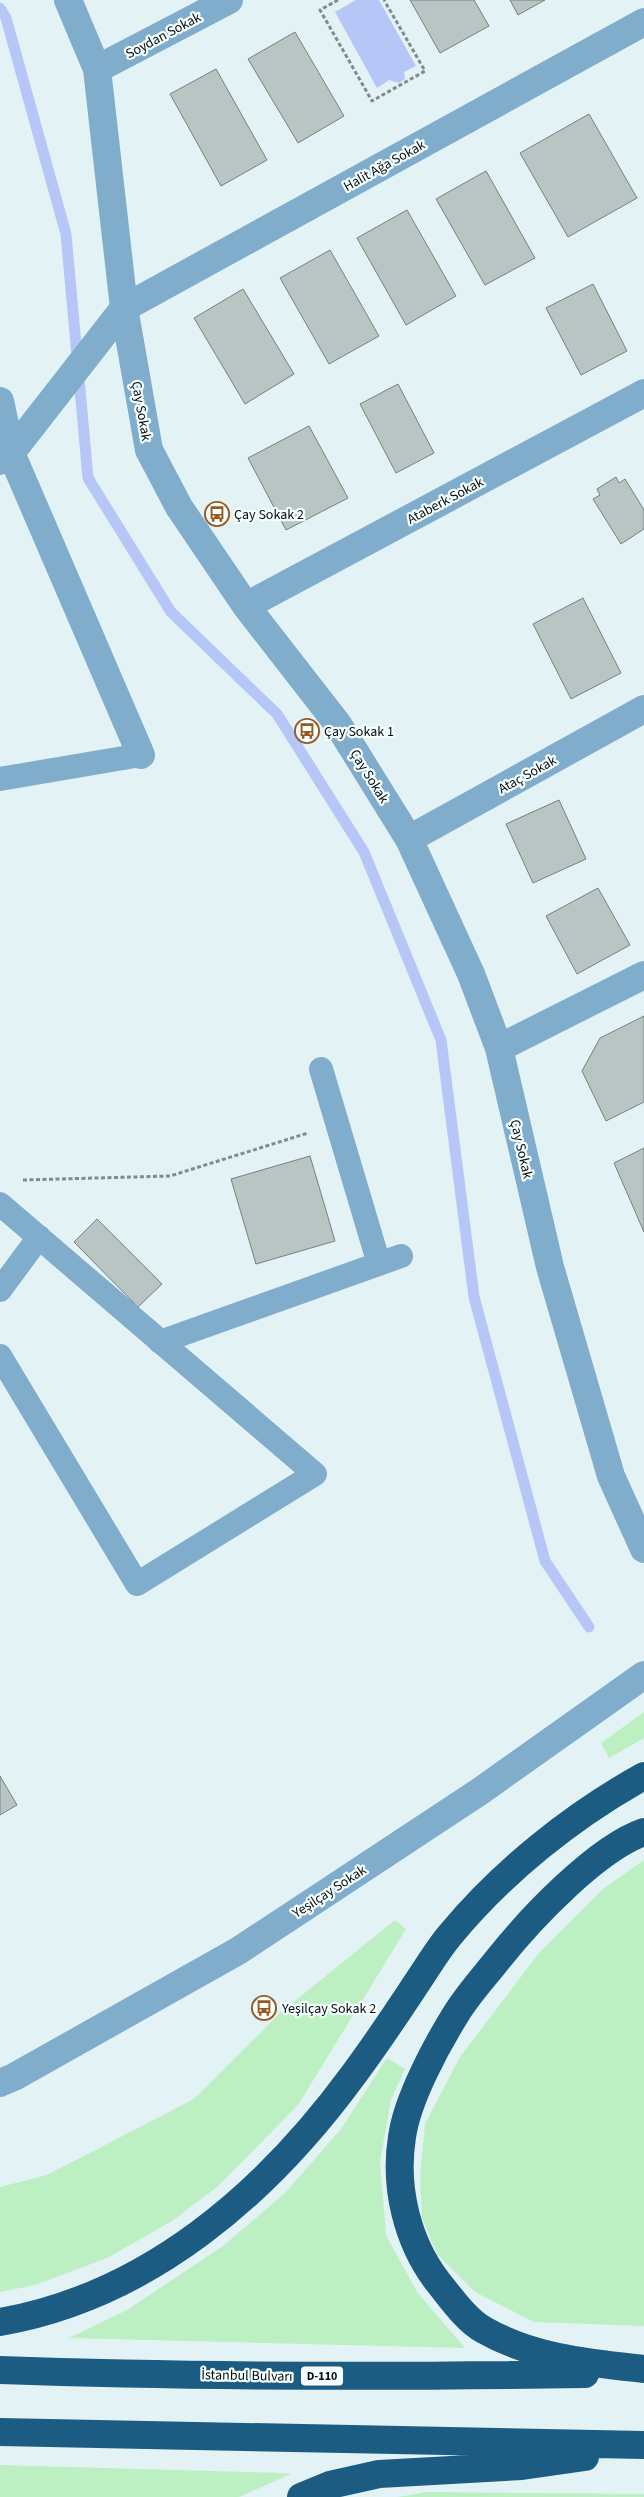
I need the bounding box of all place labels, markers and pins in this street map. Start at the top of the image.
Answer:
bus stop icon: Çay Sokak 2 [204,501,230,527]
place label: Çay Sokak 2 [234,505,304,525]
bus stop icon: Çay Sokak 1 [294,718,320,744]
place label: Çay Sokak 1 [324,722,394,742]
bus stop icon: Yeşilçay Sokak 2 [251,1995,277,2021]
place label: Yeşilçay Sokak 2 [281,1999,376,2019]

